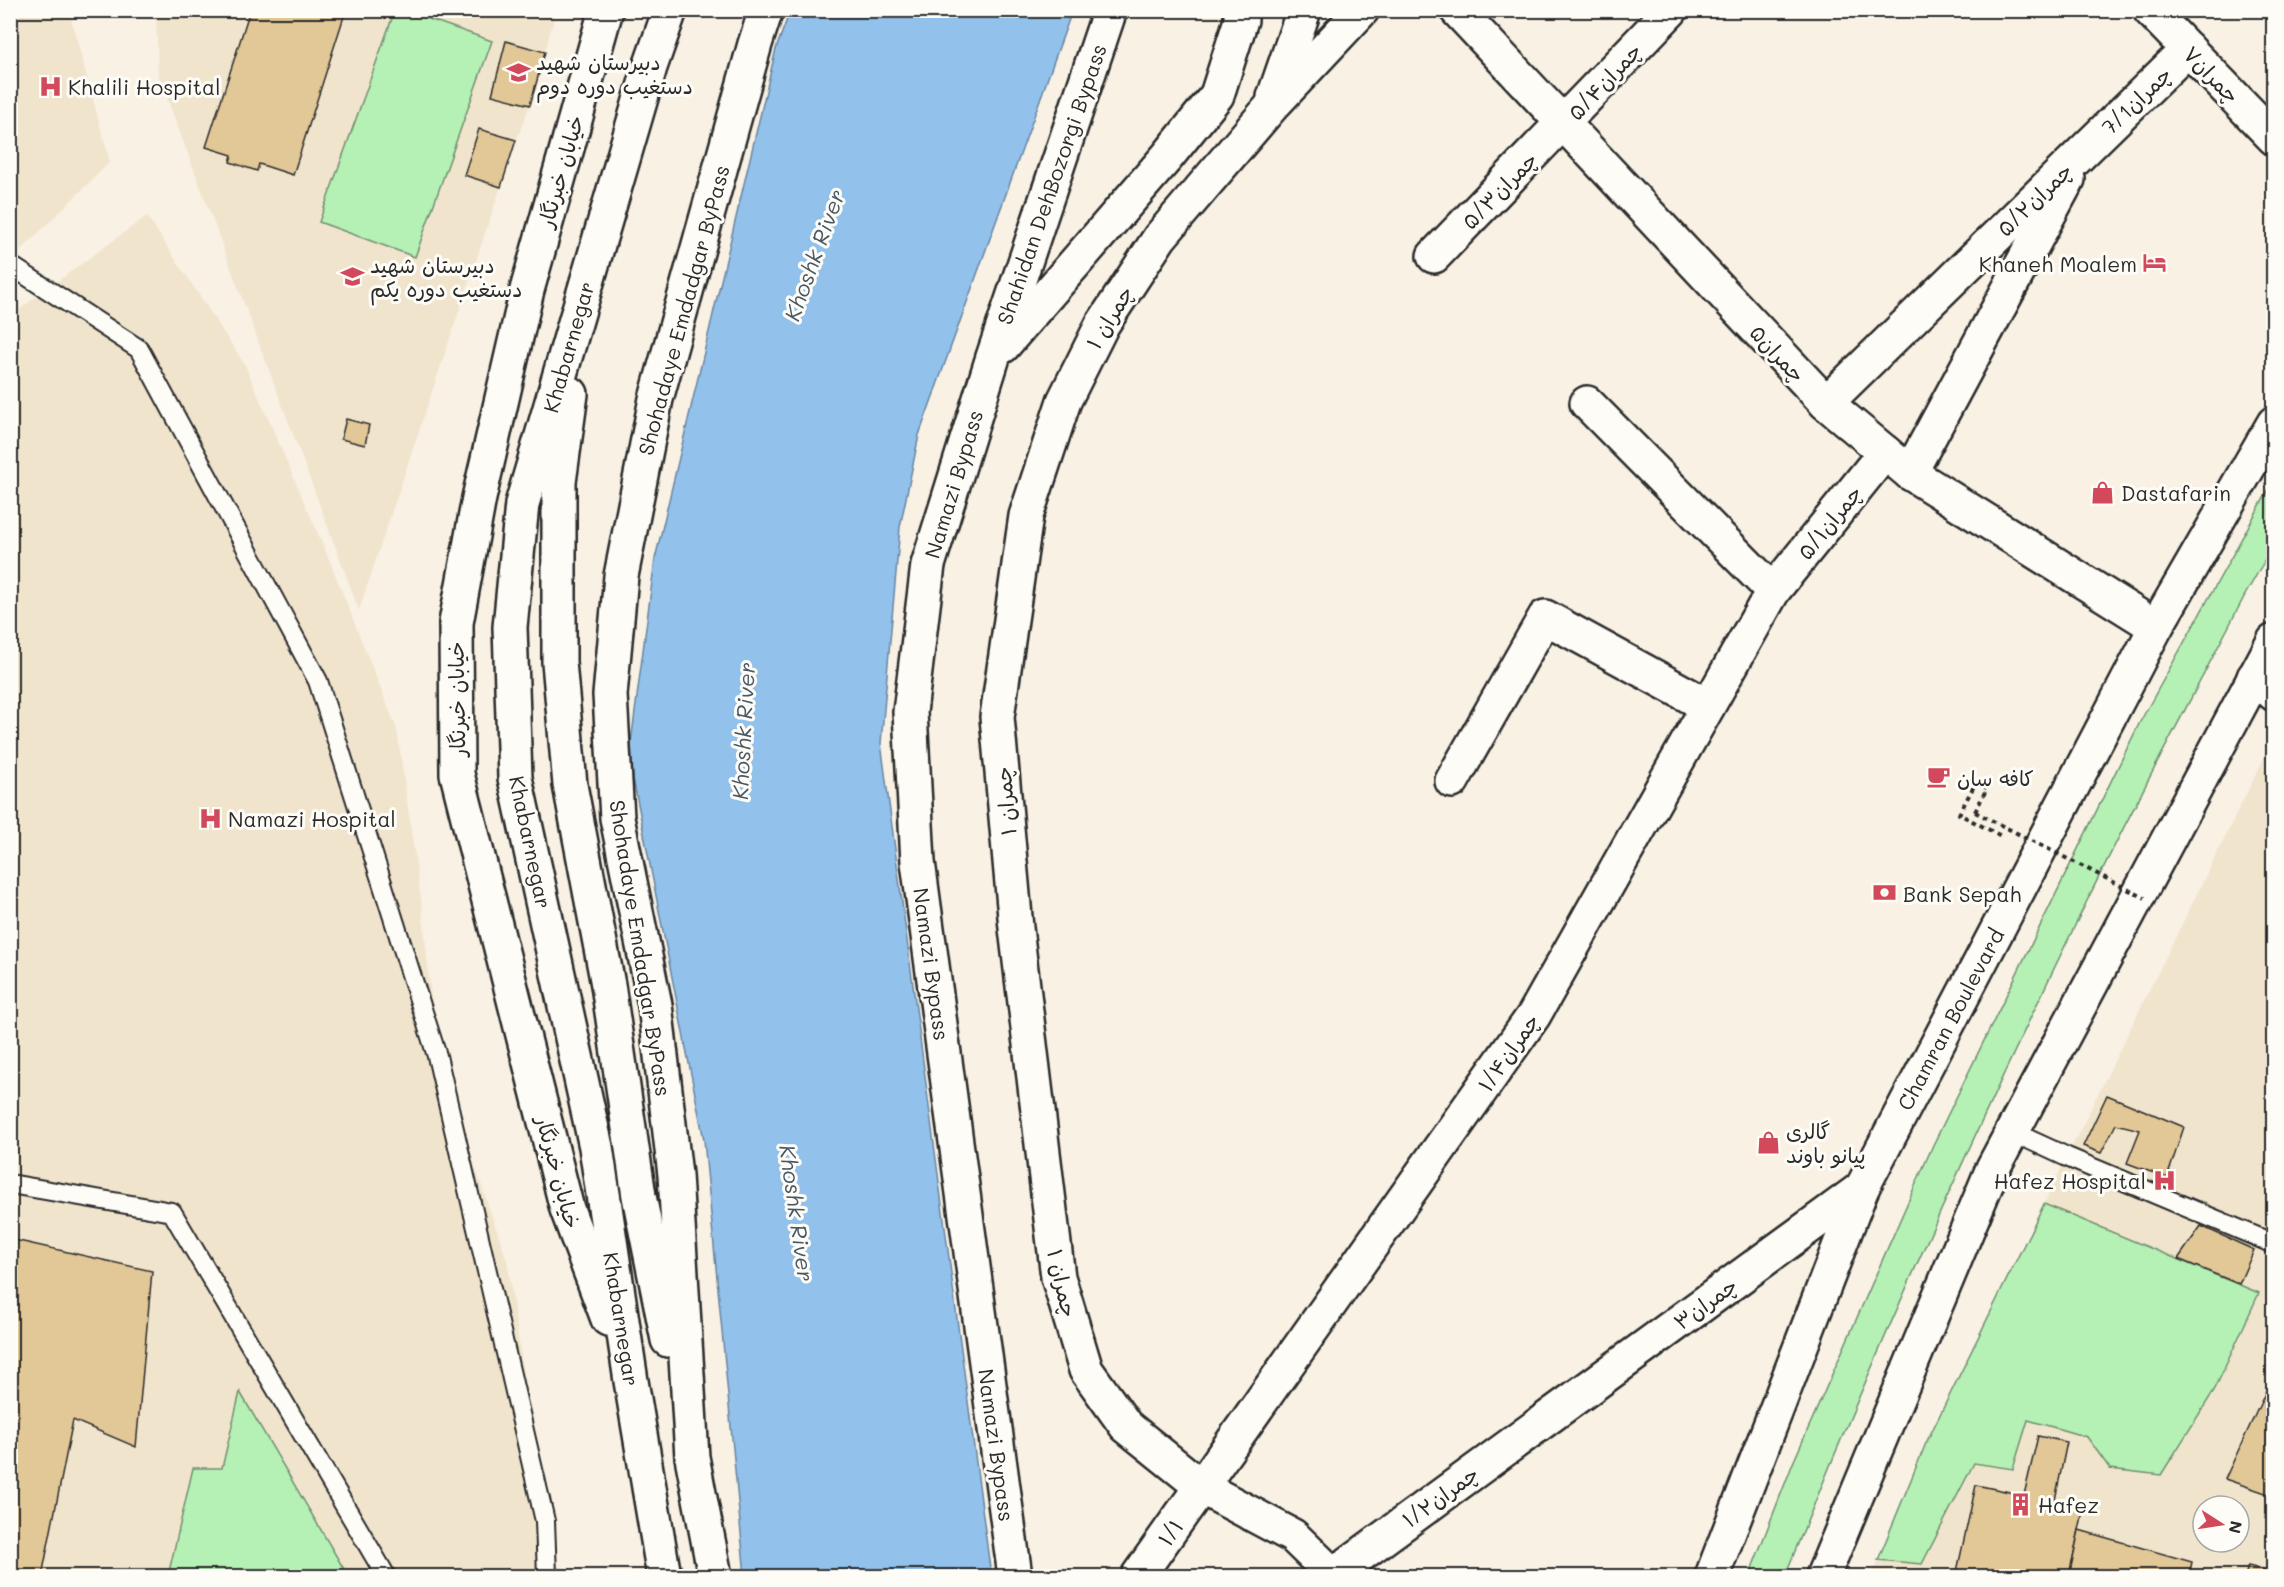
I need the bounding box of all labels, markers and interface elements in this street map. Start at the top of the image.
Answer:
street label: چمران۵/۴ [1561,37,1647,126]
street label: Shahidan DehBozorgi Bypass [990,40,1112,328]
street label: چمران۷ [2177,40,2246,109]
place label: دبیرستان شهید دستغیب دوره دوم [536,48,693,103]
school or university icon: دبیرستان شهید دستغیب دوره دوم [505,60,531,86]
street label: 7/1چمران [2095,60,2177,141]
hospital icon: Khalili Hospital [37,73,63,99]
place label: Khalili Hospital [68,73,220,100]
street label: خیابان خبرنگار [531,112,590,232]
street label: چمران۵/۳ [1455,146,1543,235]
street label: چمران۵/۲ [1991,156,2078,242]
street label: Shohadaye Emdadgar ByPass [631,162,735,458]
water label: Khoshk River [777,185,851,325]
place label: Khaneh Moalem [1979,250,2137,277]
hotel icon: Khaneh Moalem [2142,250,2168,276]
place label: دبیرستان شهید دستغیب دوره یکم [370,251,522,306]
school or university icon: دبیرستان شهید دستغیب دوره یکم [339,263,365,289]
street label: Khabarnegar [536,278,600,416]
street label: چمران ۱ [1080,280,1139,354]
street label: چمران۵ [1744,318,1812,388]
street label: Namazi Bypass [918,407,988,561]
street label: چمران۵/۱ [1791,479,1868,565]
shop icon: Dastafarin [2090,479,2116,505]
place label: Dastafarin [2121,479,2231,506]
street label: خیابان خبرنگار [441,641,472,759]
water label: Khoshk River [725,661,761,801]
cafe icon: کافه سان [1926,764,1952,790]
place label: کافه سان [1957,764,2034,791]
street label: چمران ۱ [989,765,1022,837]
street label: Khabarnegar [504,773,558,911]
street label: Shohadaye Emdadgar ByPass [604,798,678,1098]
hospital icon: Namazi Hospital [197,805,223,831]
place label: Namazi Hospital [228,805,396,832]
bank icon: Bank Sepah [1872,880,1898,906]
place label: Bank Sepah [1903,880,2021,907]
street label: Namazi Bypass [908,886,956,1042]
street label: Chamran Boulevard [1891,924,2009,1114]
street label: چمران۱/۴ [1471,1008,1545,1097]
street label: خیابان خبرنگار [530,1111,587,1231]
place label: گالری پیانو باوند [1786,1117,1866,1169]
shop icon: گالری پیانو باوند [1755,1129,1781,1155]
water label: Khoshk River [773,1143,821,1283]
place label: Hafez Hospital [1994,1167,2146,1194]
hospital icon: Hafez Hospital [2151,1167,2177,1193]
street label: چمران ۱ [1041,1246,1084,1320]
street label: Khabarnegar [598,1250,646,1388]
street label: چمران۳ [1668,1271,1743,1336]
street label: Namazi Bypass [973,1367,1021,1523]
street label: چمران۱/۲ [1397,1459,1484,1533]
building icon: Hafez [2007,1491,2033,1517]
place label: Hafez [2038,1491,2099,1518]
north arrow [2191,1494,2251,1554]
street label: ۱/۱ [1151,1513,1189,1551]
text: N [2225,1519,2248,1535]

